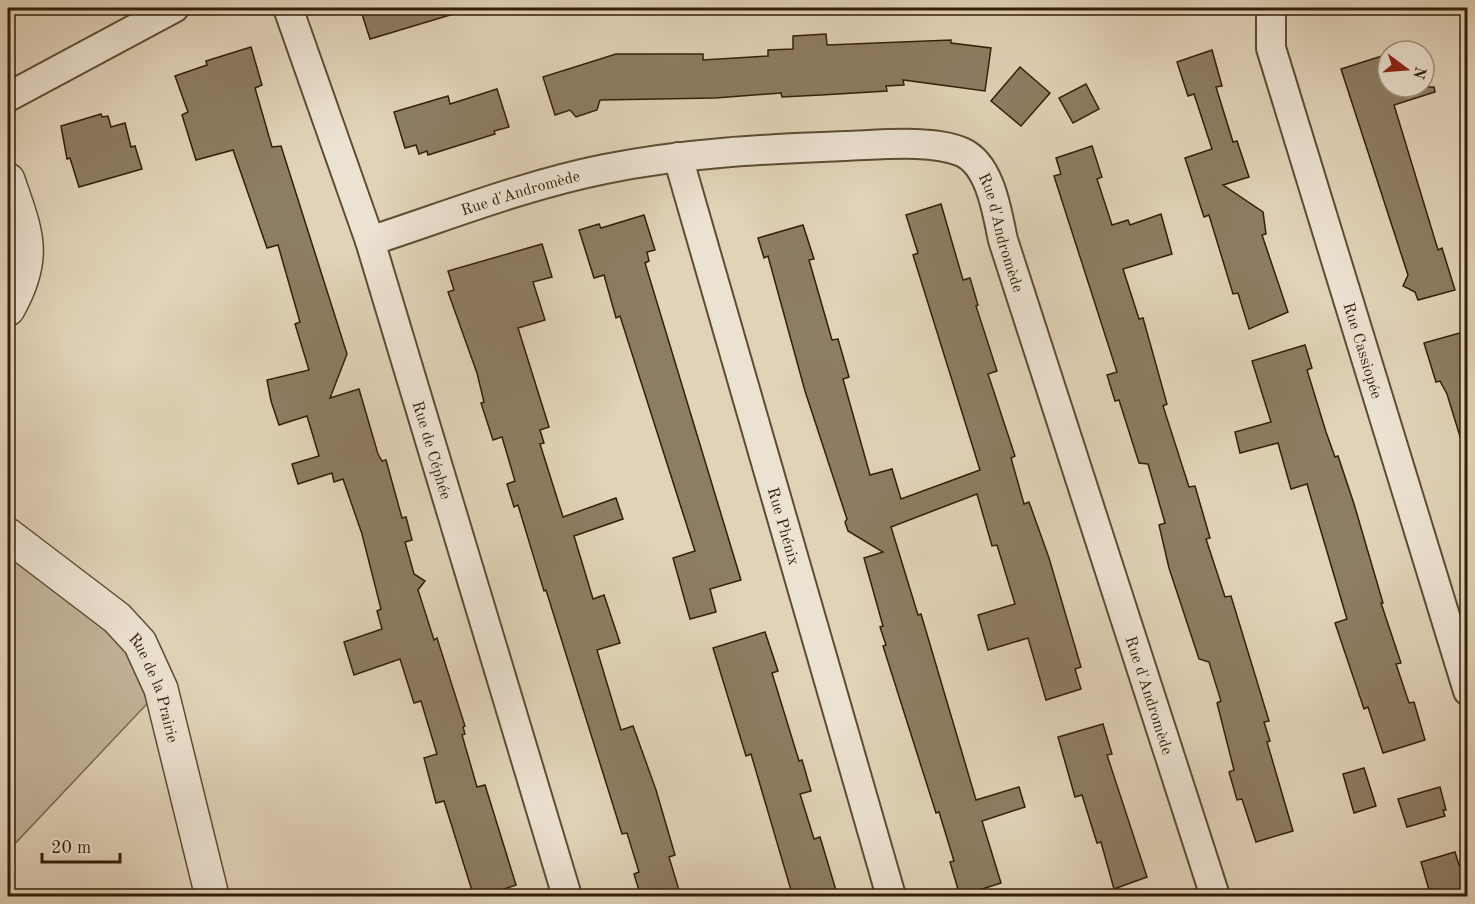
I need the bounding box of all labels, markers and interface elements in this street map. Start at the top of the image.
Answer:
north arrow [1376,39,1436,99]
text: N [1409,64,1428,81]
street label: Rue d'Andromède [459,169,582,220]
street label: Rue d'Andromède [975,171,1025,294]
street label: Rue Cassiopée [1339,301,1384,401]
street label: Rue de Céphée [409,399,453,501]
street label: Rue Phénix [764,486,801,567]
street label: Rue de la Prairie [125,631,180,745]
street label: Rue d'Andromède [1122,634,1175,757]
scale bar [42,826,120,864]
text: 20 m [51,839,91,857]

